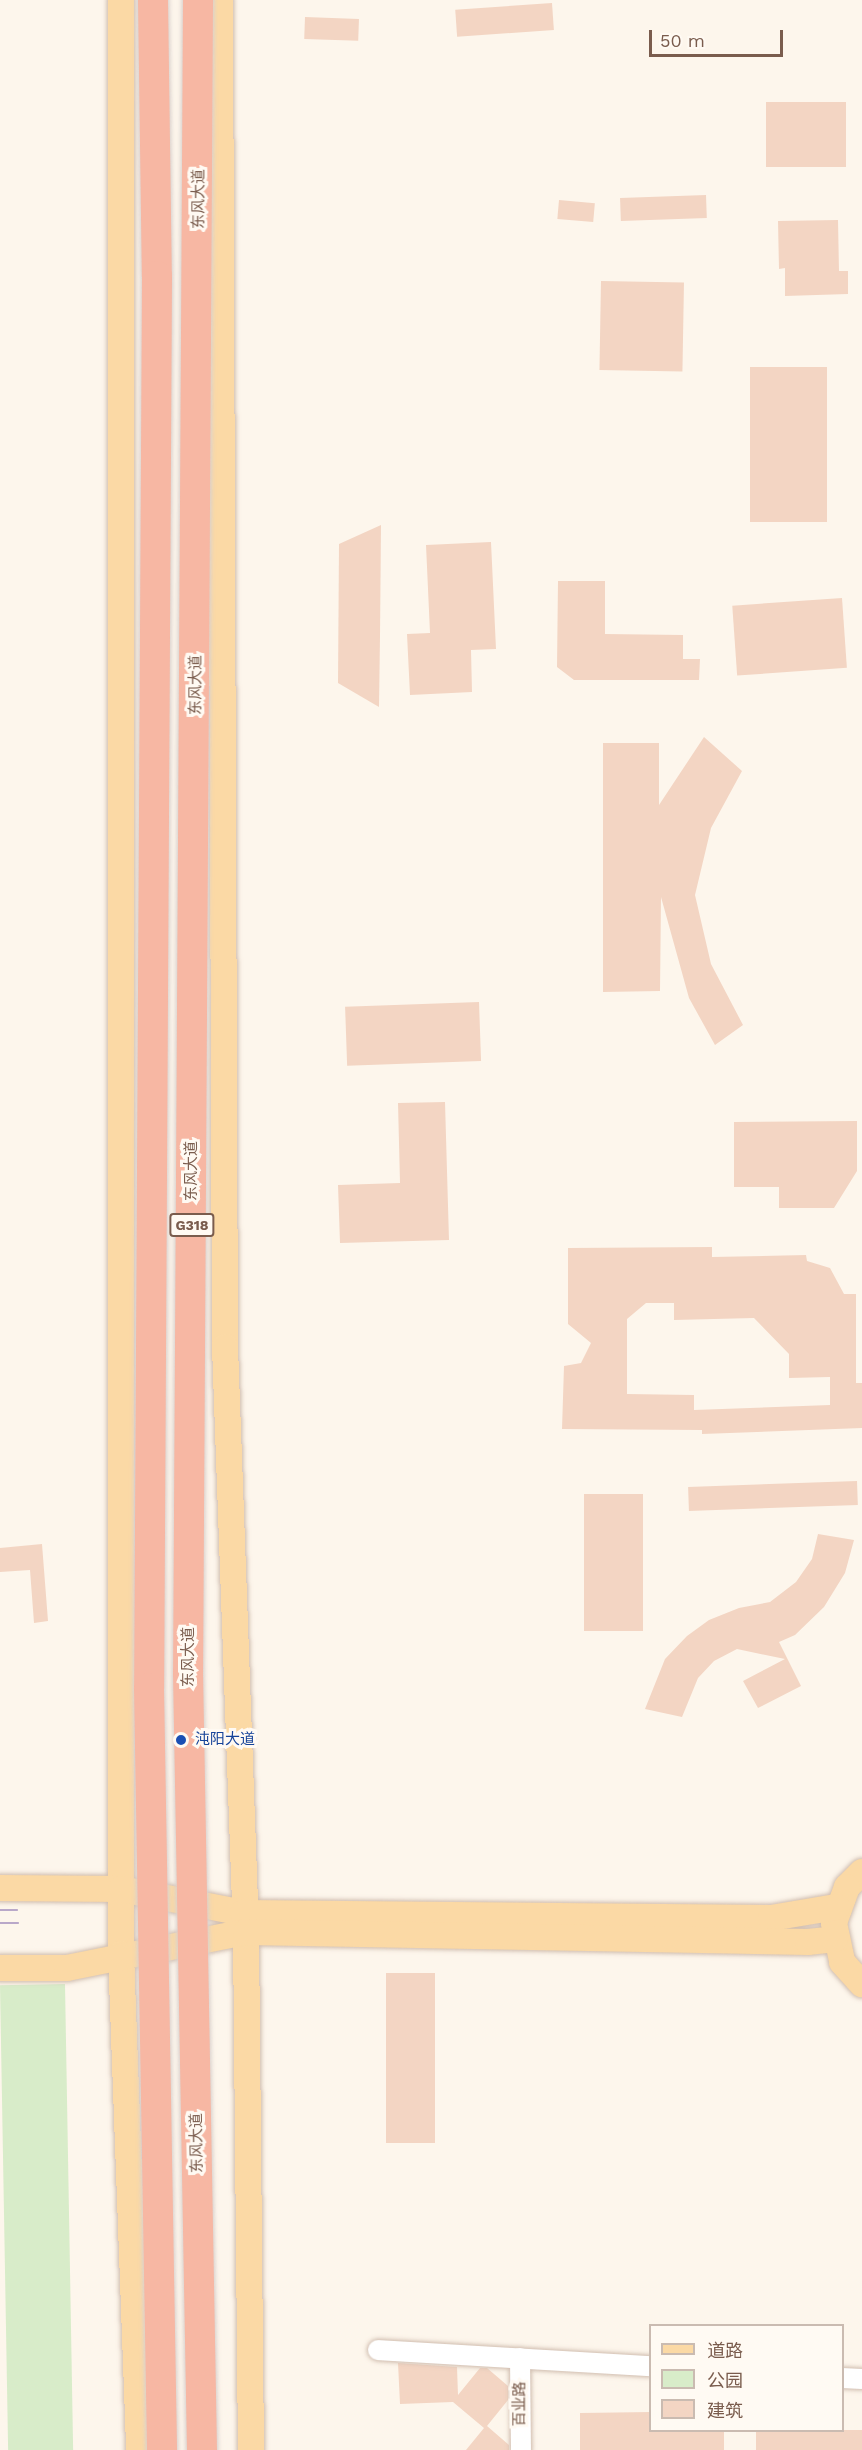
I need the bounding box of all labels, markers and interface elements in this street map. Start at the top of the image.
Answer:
scale bar [652,18,786,56]
text: 50 m [660,30,705,51]
street label: 东风大道 [190,169,208,229]
street label: 东风大道 [187,655,205,715]
street label: 东风大道 [183,1141,201,1201]
road number: G318 [168,1214,216,1236]
street label: 东风大道 [180,1627,198,1687]
marker: 沌阳大道 [172,1731,190,1749]
place label: 沌阳大道 [195,1731,255,1749]
street label: 东风大道 [187,2113,207,2173]
legend [649,2324,844,2432]
text: 道路 [707,2340,743,2361]
text: 公园 [707,2370,743,2391]
street label: 百业路 [511,2382,529,2426]
text: 建筑 [707,2400,743,2421]

